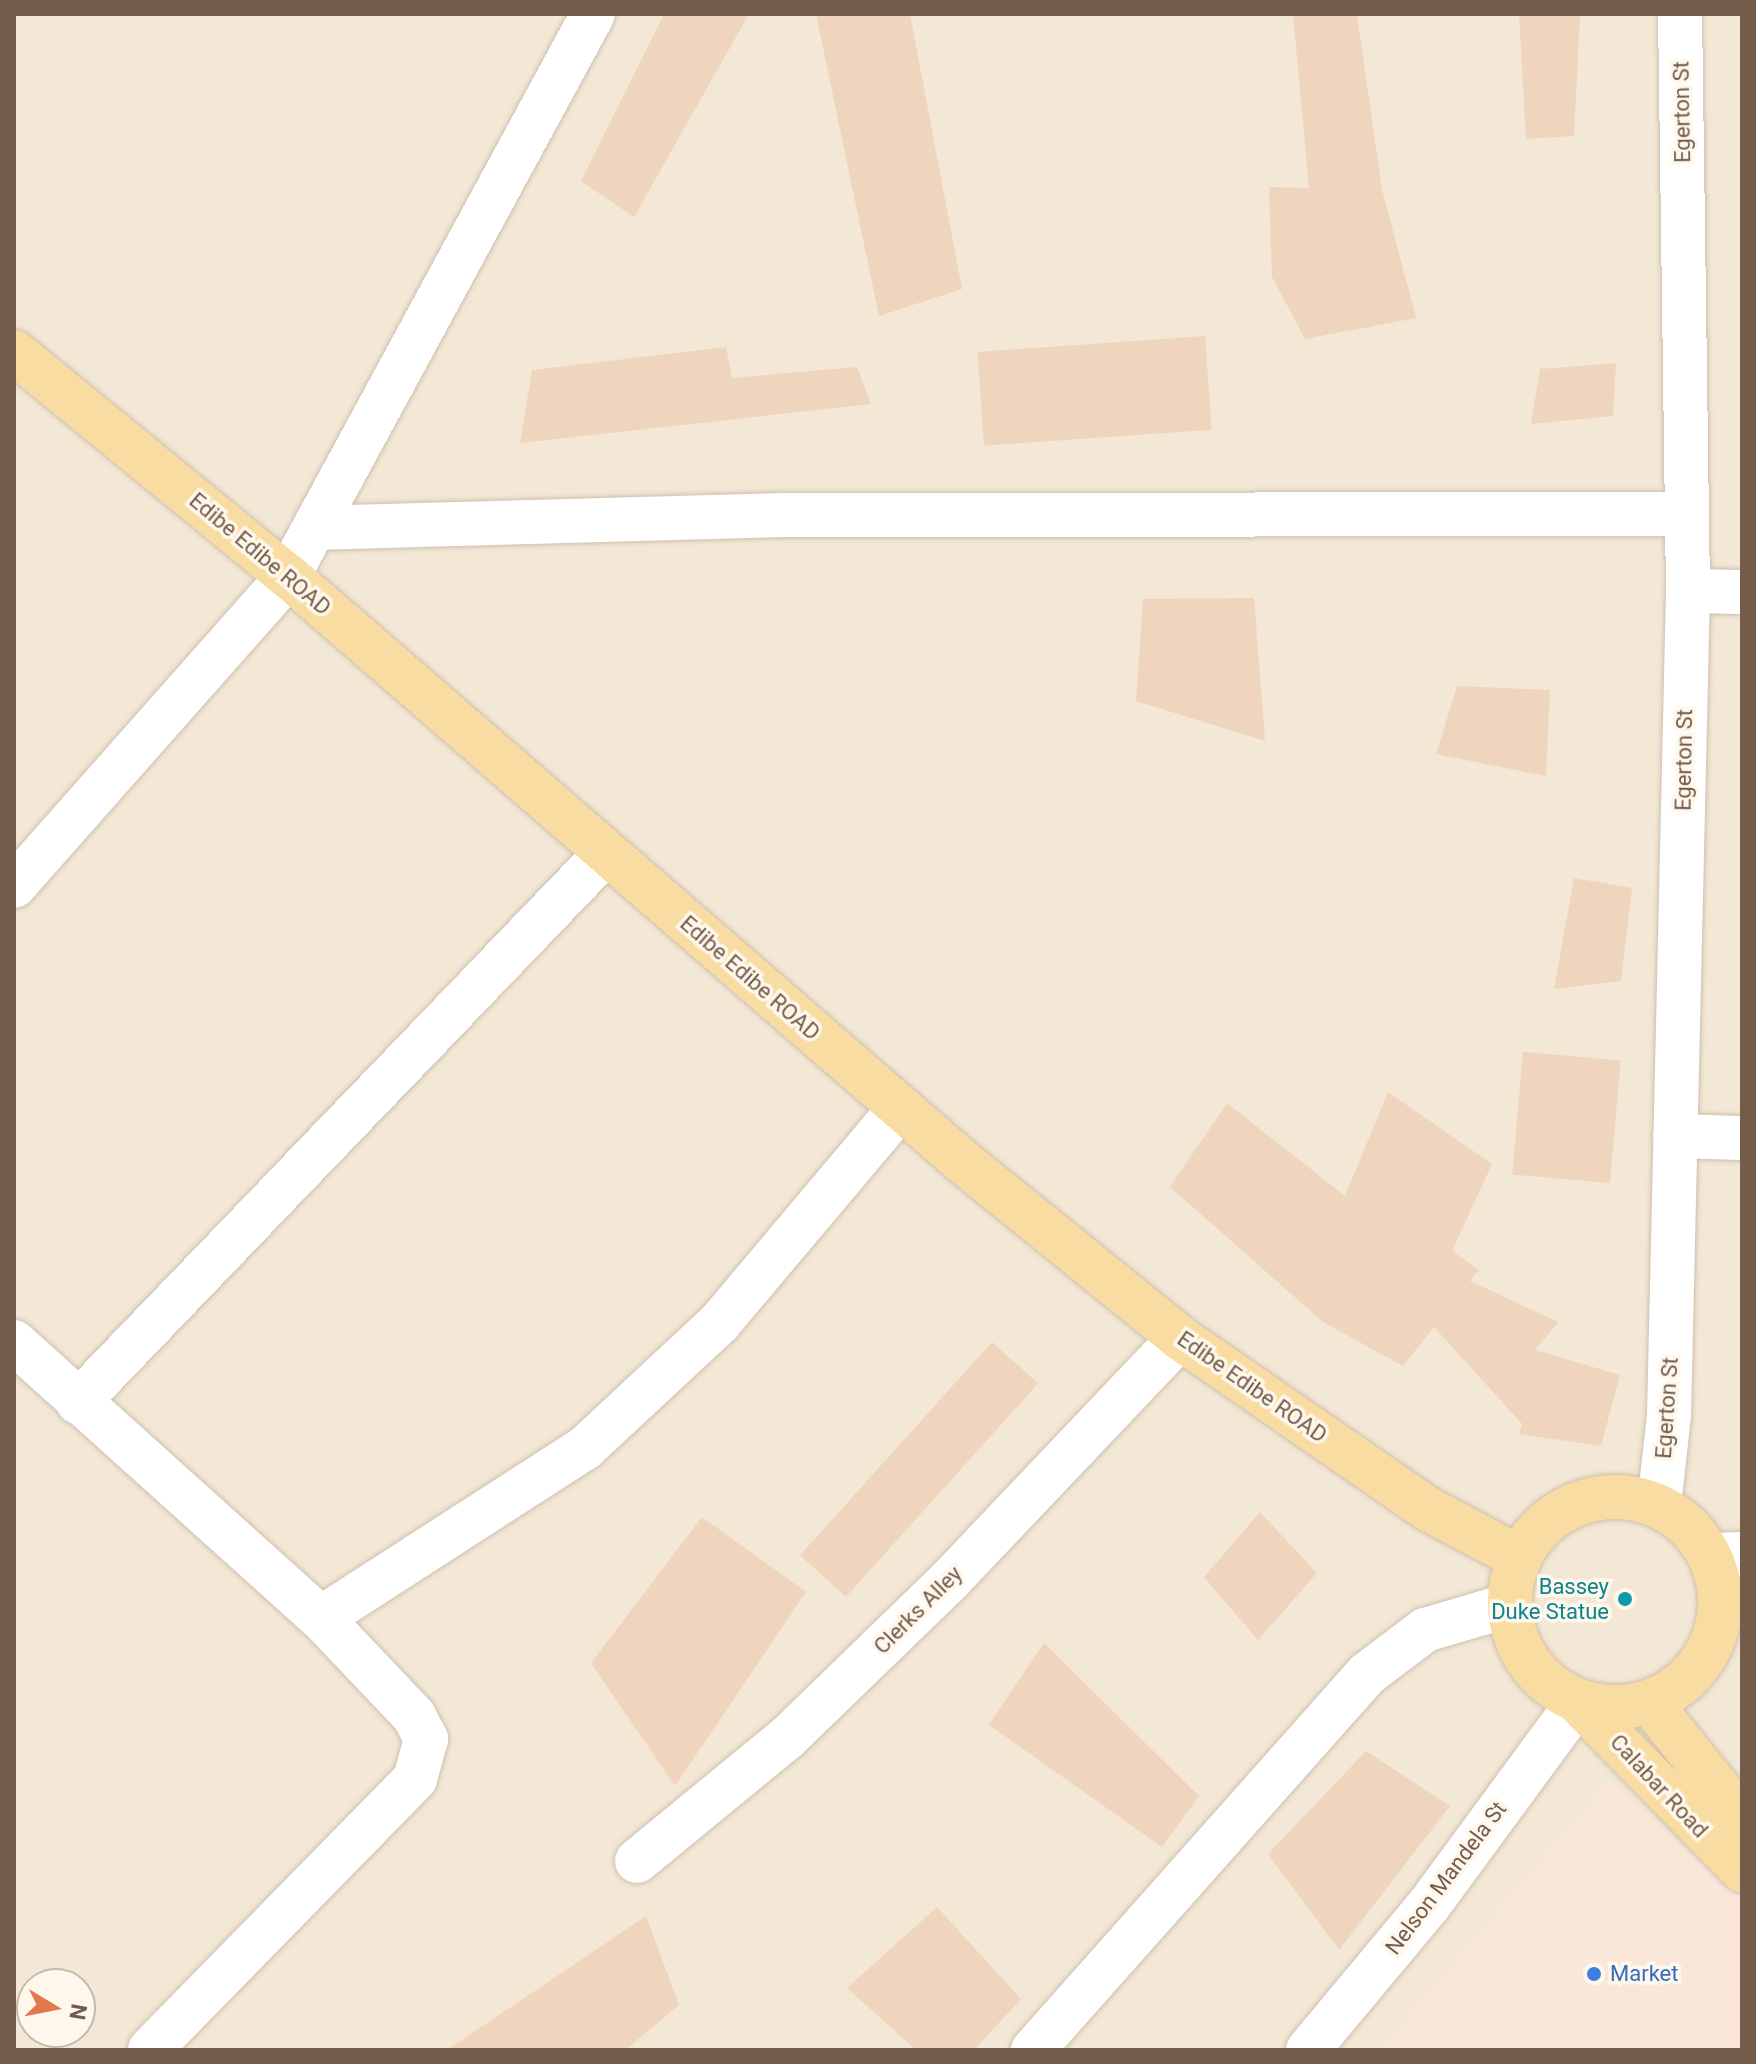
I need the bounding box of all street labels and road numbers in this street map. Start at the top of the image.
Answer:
street label: Egerton St [1668,61,1696,163]
street label: Edibe Edibe ROAD [184,487,336,621]
street label: Egerton St [1670,709,1698,811]
street label: Edibe Edibe ROAD [675,910,825,1046]
street label: Edibe Edibe ROAD [1172,1326,1332,1448]
street label: Egerton St [1650,1356,1684,1460]
street label: Clerks Alley [868,1560,968,1660]
street label: Calabar Road [1605,1729,1713,1843]
street label: Nelson Mandela St [1380,1796,1512,1960]

